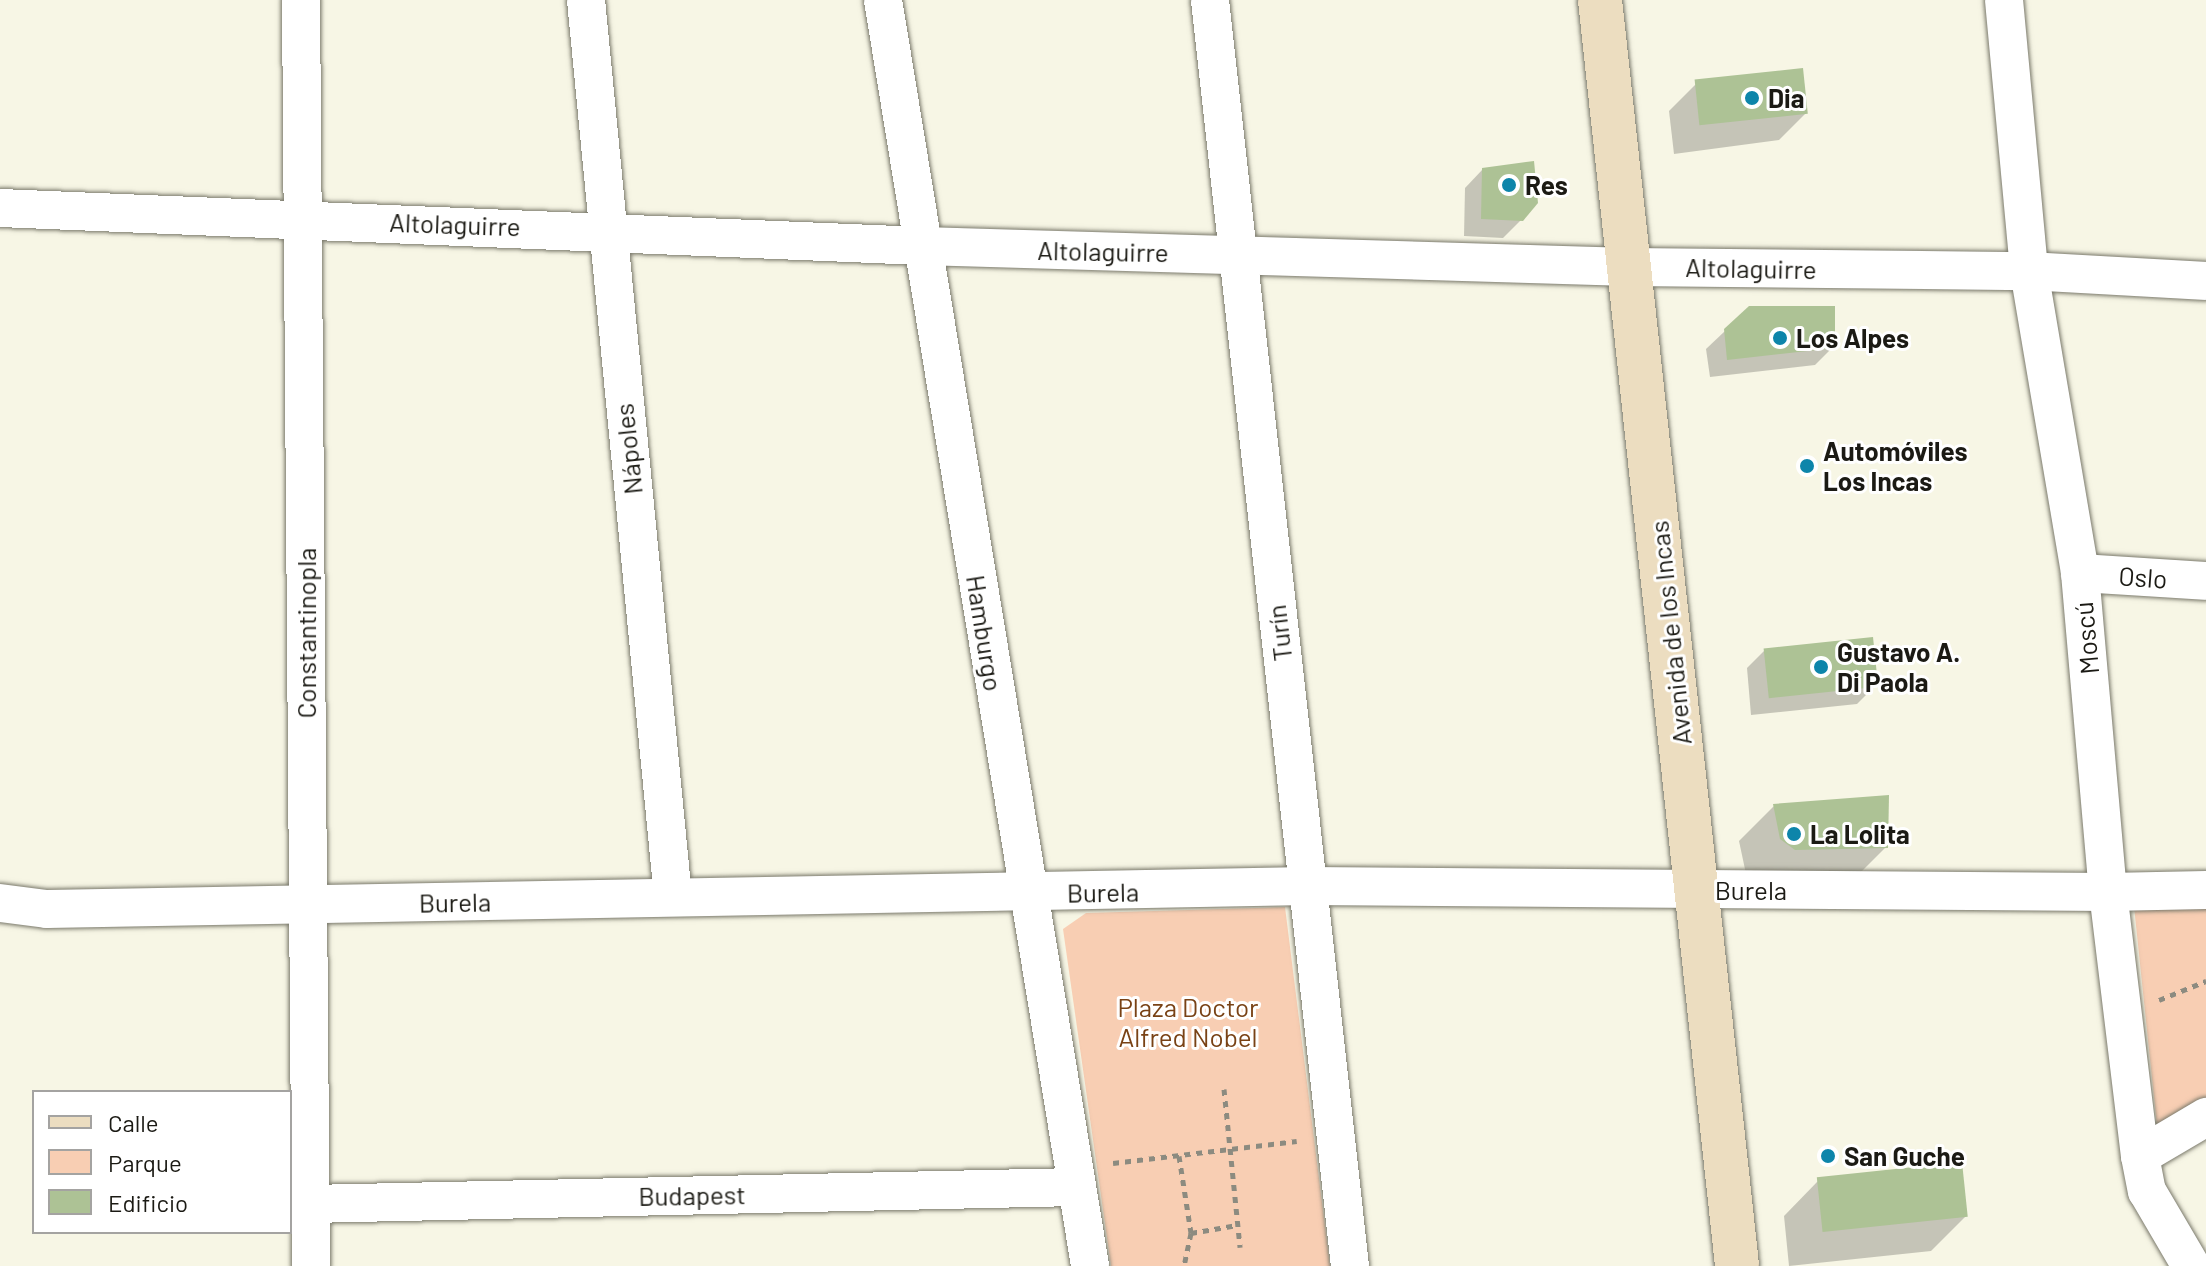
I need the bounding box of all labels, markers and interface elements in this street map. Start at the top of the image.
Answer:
place label: Dia [1768,82,1804,114]
marker: Dia [1743,89,1761,107]
place label: Res [1525,169,1568,201]
marker: Res [1500,176,1518,194]
street label: Altolaguirre [389,206,521,242]
street label: Altolaguirre [1037,234,1169,268]
street label: Altolaguirre [1685,251,1817,285]
place label: Los Alpes [1796,322,1909,354]
marker: Los Alpes [1771,329,1789,347]
street label: Nápoles [608,402,648,496]
place label: Automóviles Los Incas [1823,435,1968,496]
marker: Automóviles Los Incas [1798,457,1816,475]
street label: Avenida de los Incas [1643,519,1697,747]
street label: Constantinopla [290,548,322,718]
street label: Oslo [2118,560,2168,594]
street label: Hamburgo [960,573,1010,693]
street label: Moscú [2067,600,2105,676]
street label: Turín [1260,603,1298,663]
place label: Gustavo A. Di Paola [1837,636,1960,698]
marker: Gustavo A. Di Paola [1812,658,1830,676]
place label: La Lolita [1810,818,1910,850]
marker: La Lolita [1785,825,1803,843]
street label: Burela [1715,874,1787,906]
street label: Burela [1067,876,1139,908]
street label: Burela [419,886,491,918]
park label: Plaza Doctor Alfred Nobel [1117,991,1259,1052]
legend [32,1090,292,1234]
text: Calle [108,1108,159,1137]
place label: San Guche [1844,1140,1965,1172]
marker: San Guche [1819,1147,1837,1165]
text: Parque [108,1148,182,1177]
street label: Budapest [638,1178,746,1212]
text: Edificio [108,1188,188,1217]

